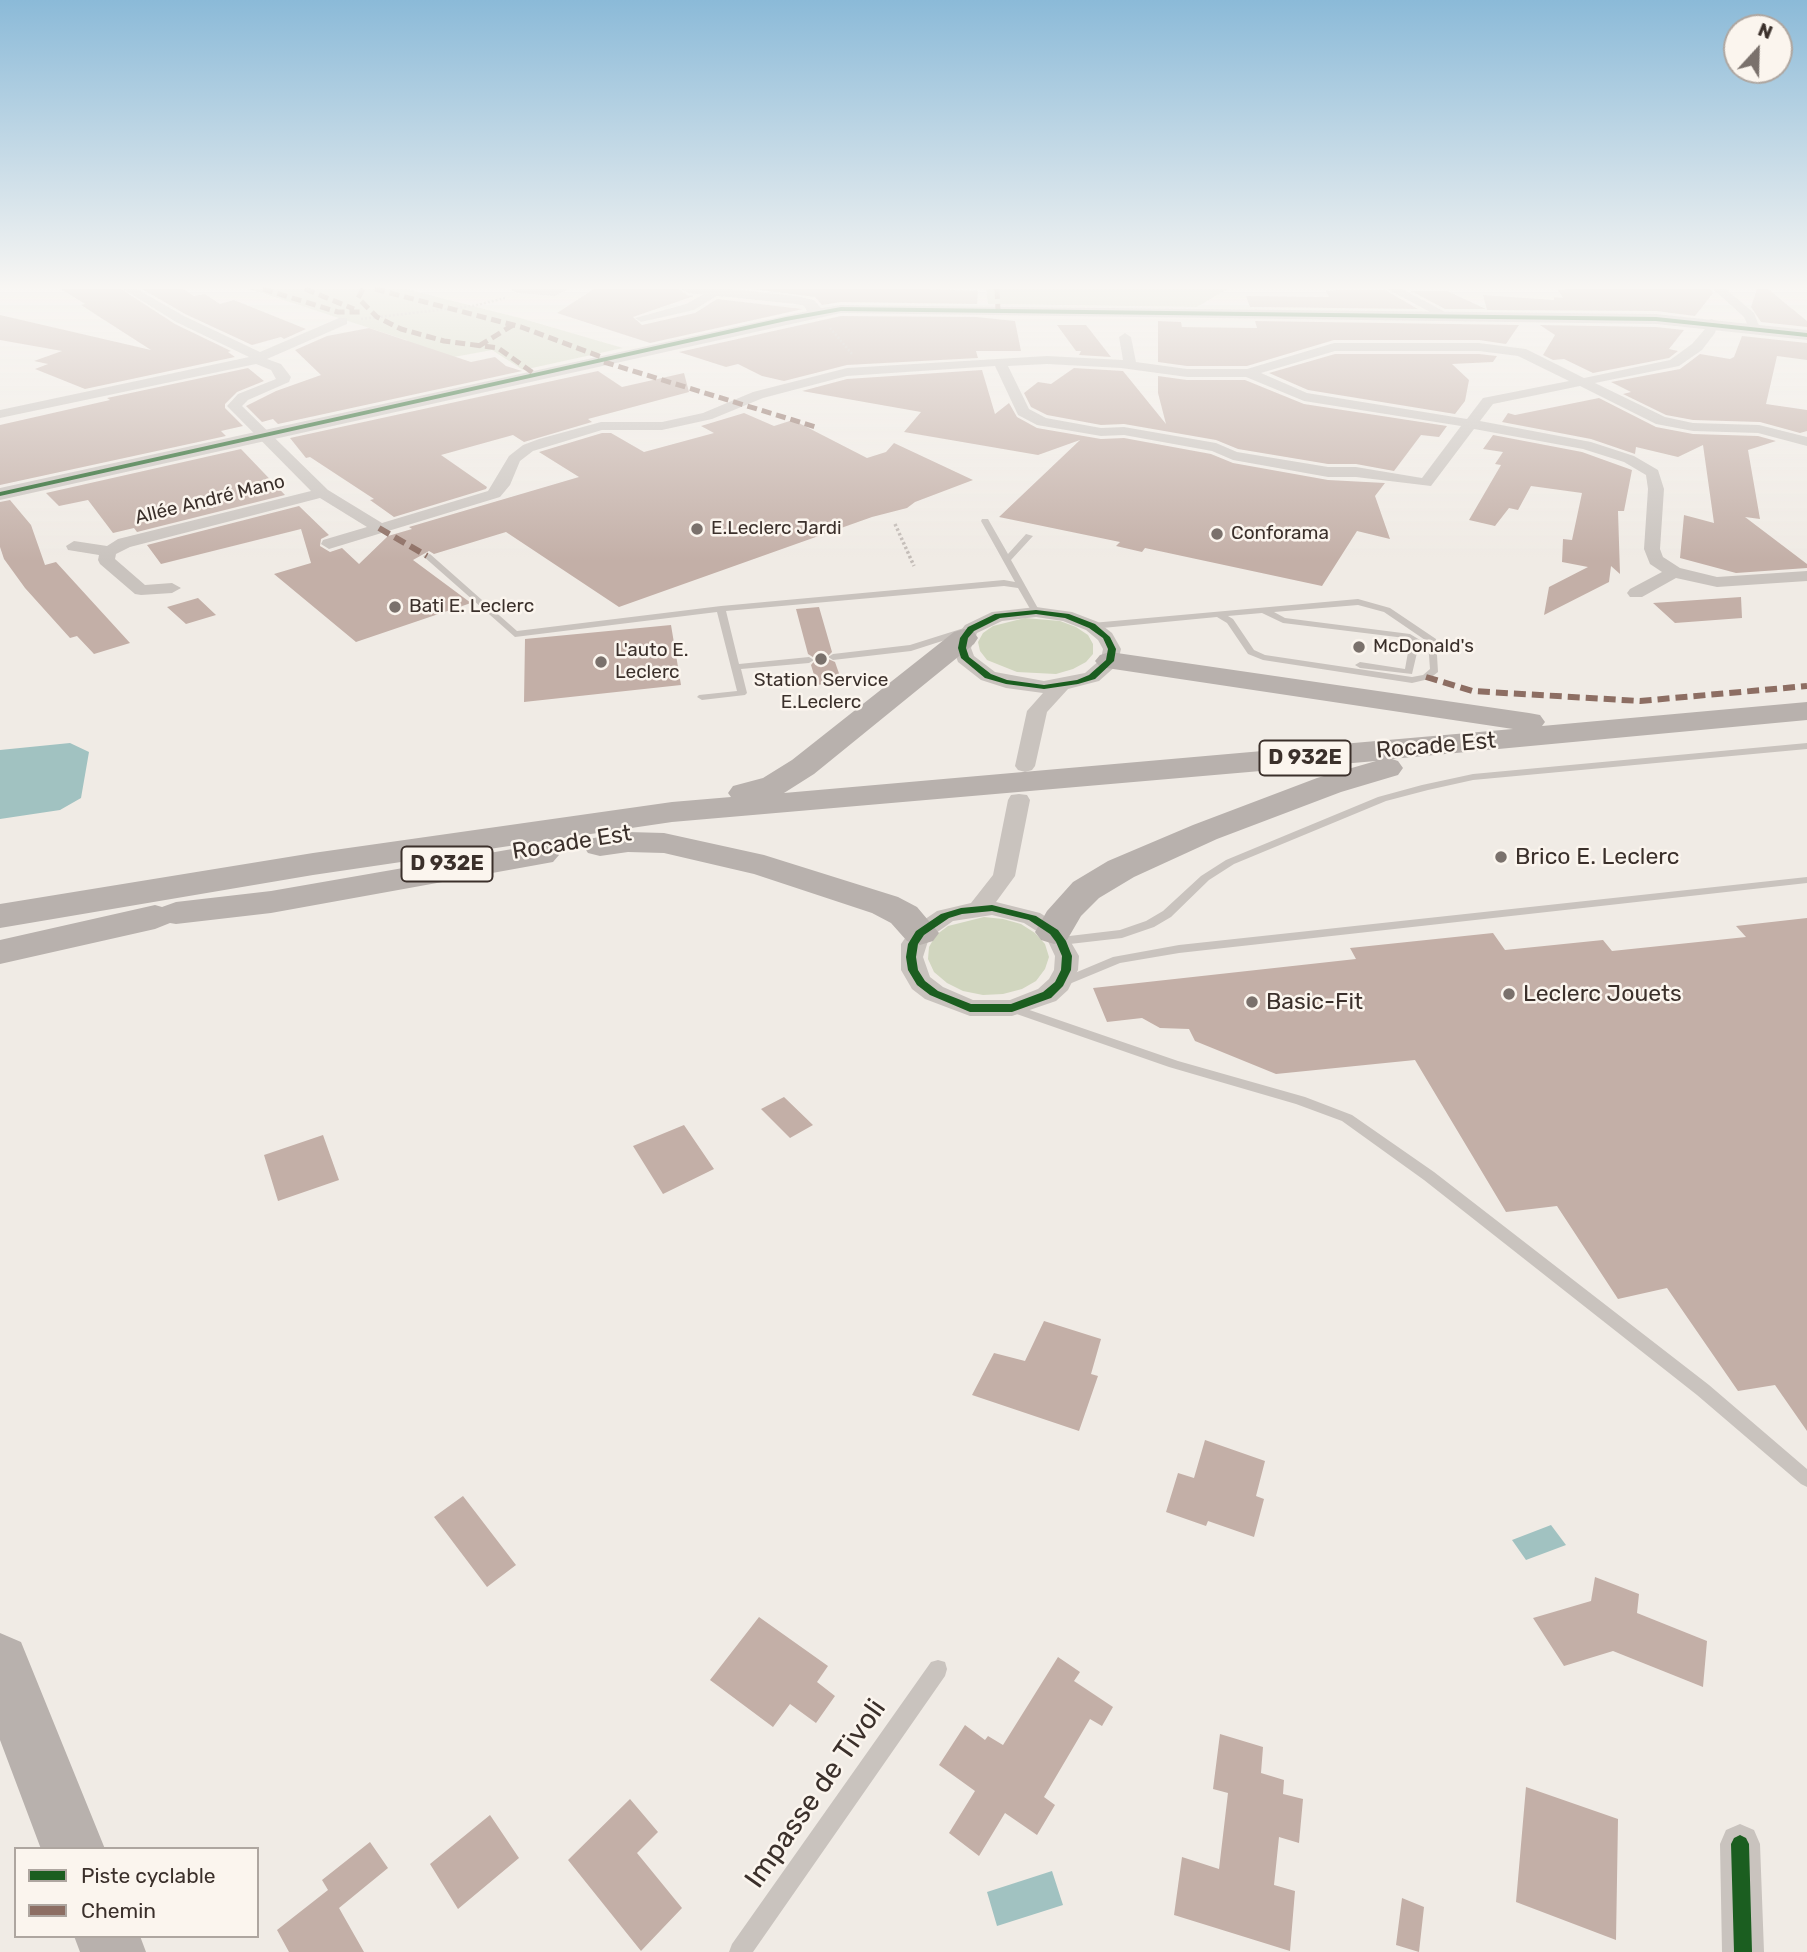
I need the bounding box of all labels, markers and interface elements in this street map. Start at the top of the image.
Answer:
north arrow [1723,14,1793,84]
text: N [1755,18,1776,44]
street label: Allée André Mano [133,470,287,530]
place label: E.Leclerc Jardi [711,518,842,540]
marker: E.Leclerc Jardi [689,521,705,537]
place label: Conforama [1231,523,1329,545]
marker: Conforama [1209,526,1225,542]
place label: Bati E. Leclerc [409,596,534,618]
marker: Bati E. Leclerc [387,599,403,615]
place label: McDonald's [1373,636,1474,658]
marker: McDonald's [1351,639,1367,655]
place label: L'auto E. Leclerc [615,640,689,684]
marker: Station Service E.Leclerc [813,651,829,667]
marker: L'auto E. Leclerc [593,654,609,670]
place label: Station Service E.Leclerc [754,670,888,714]
street label: Rocade Est [1375,727,1497,765]
road number: D 932E [1260,740,1350,776]
street label: Rocade Est [510,820,634,866]
place label: Brico E. Leclerc [1515,843,1680,871]
road number: D 932E [402,846,492,882]
marker: Brico E. Leclerc [1493,849,1509,865]
place label: Leclerc Jouets [1523,980,1682,1008]
marker: Leclerc Jouets [1501,986,1517,1002]
place label: Basic-Fit [1266,988,1363,1016]
marker: Basic-Fit [1244,994,1260,1010]
street label: Impasse de Tivoli [738,1693,894,1895]
legend [14,1847,259,1938]
text: Piste cyclable [81,1863,216,1888]
text: Chemin [81,1898,156,1923]

